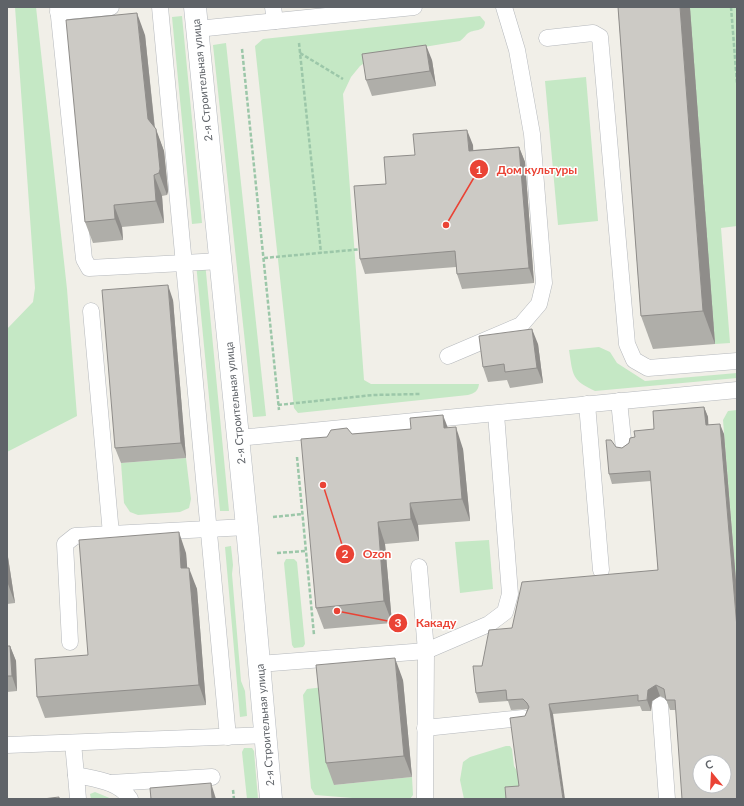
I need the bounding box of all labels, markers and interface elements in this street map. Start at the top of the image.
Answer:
street label: 2-я Строительная улица [189,18,214,142]
callout: Дом культуры [469,157,586,181]
text: 1 [476,162,483,177]
text: Дом культуры [497,162,577,177]
street label: 2-я Строительная улица [222,341,247,465]
callout: Ozon [335,542,399,566]
text: 2 [342,546,349,561]
text: Ozon [363,546,392,561]
callout: Какаду [388,611,465,635]
text: 3 [395,615,402,630]
text: Какаду [416,615,457,630]
street label: 2-я Строительная улица [253,663,276,787]
north arrow [692,754,732,794]
text: С [703,756,715,771]

